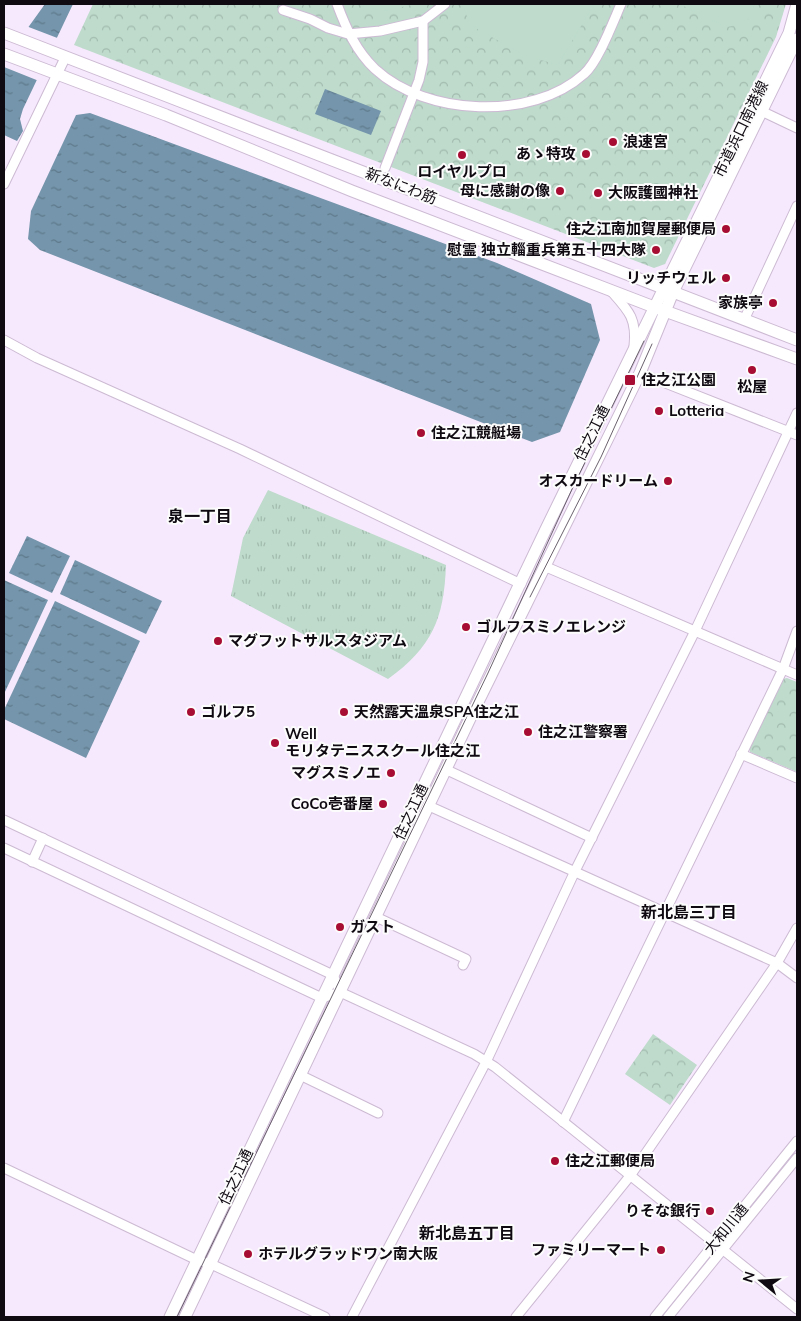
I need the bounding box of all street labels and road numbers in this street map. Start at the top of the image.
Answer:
street label: 市道浜口南港線 [709,77,772,180]
street label: 新なにわ筋 [363,163,440,208]
street label: 住之江通 [570,402,613,464]
street label: 住之江通 [389,781,432,843]
street label: 住之江通 [214,1146,257,1208]
street label: 大和川通 [699,1199,752,1258]

